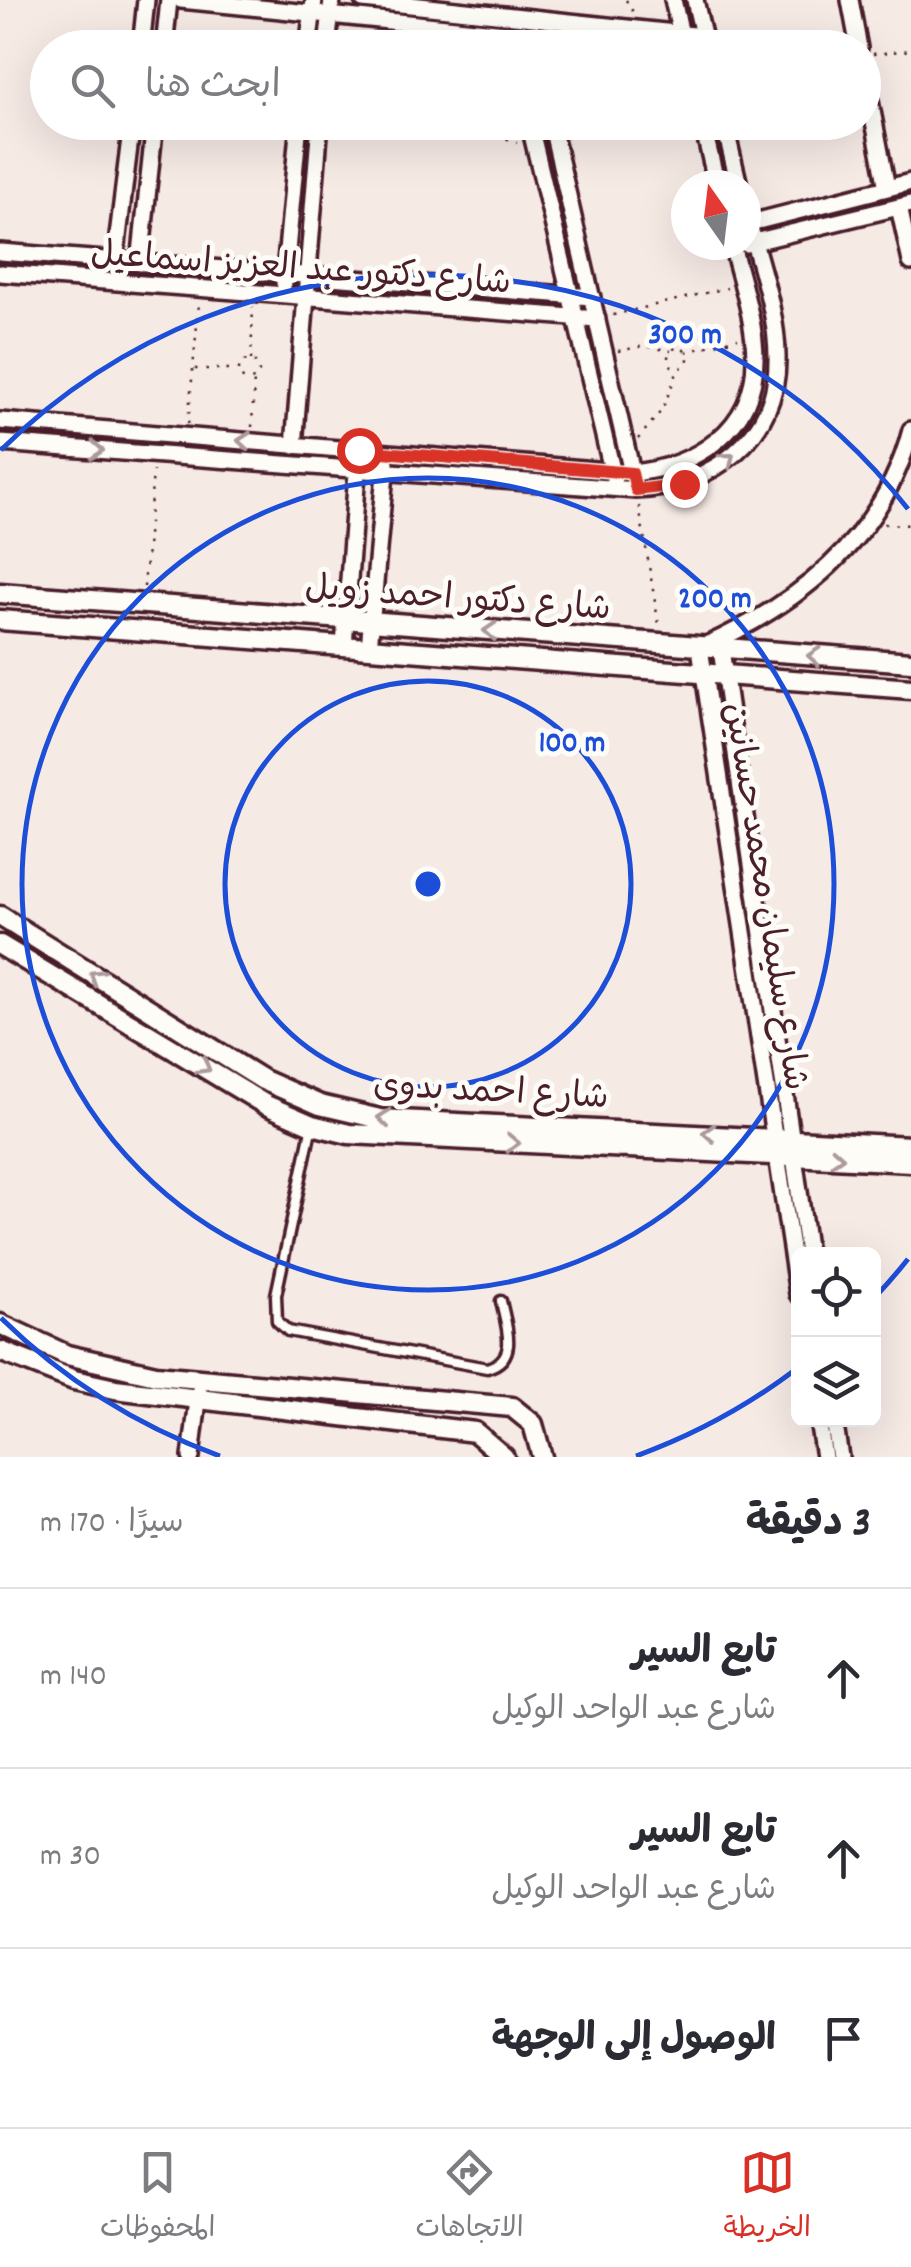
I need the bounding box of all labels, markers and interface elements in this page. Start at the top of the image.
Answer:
search box [30,30,881,140]
icon: search [65,58,120,113]
text: ابحث هنا [145,61,281,116]
north arrow [671,170,761,260]
street label: شارع دكتور عبد العزيز اسماعيل [89,231,513,311]
text: 300 m [648,316,722,359]
route start [337,428,383,474]
one-way arrow [235,431,251,452]
one-way arrow [90,439,106,460]
one-way arrow [717,453,735,471]
route end [662,462,708,508]
street label: شارع دكتور احمد زويل [303,565,612,637]
text: 200 m [678,580,752,623]
one-way arrow [481,621,497,642]
one-way arrow [805,645,821,667]
street label: شارع سليمان محمد حسانين [708,699,818,1094]
text: 100 m [539,724,605,767]
centre of rings [410,866,446,902]
one-way arrow [89,969,107,988]
one-way arrow [193,1055,211,1074]
street label: شارع احمد بدوى [372,1063,610,1125]
one-way arrow [376,1108,392,1129]
one-way arrow [700,1123,716,1144]
one-way arrow [505,1133,521,1154]
one-way arrow [830,1146,846,1167]
map controls [791,1247,881,1427]
button: locate [791,1247,881,1337]
button: layers [791,1337,881,1427]
text: 3 دقيقة [746,1496,871,1556]
text: سيرًا · 170 m [40,1502,184,1548]
text: تابع السير [632,1627,776,1682]
icon: ahead [816,1651,871,1706]
text: 140 m [40,1655,107,1701]
text: شارع عبد الواحد الوكيل [491,1689,776,1735]
text: تابع السير [632,1807,776,1862]
icon: ahead [816,1831,871,1886]
text: 30 m [40,1835,101,1881]
text: شارع عبد الواحد الوكيل [491,1869,776,1915]
icon: arrive [816,2011,871,2066]
text: الوصول إلى الوجهة [491,2014,776,2069]
tab: المحفوظات [100,2145,215,2251]
tab: الاتجاهات [415,2145,524,2251]
tab: الخريطة [724,2145,811,2251]

